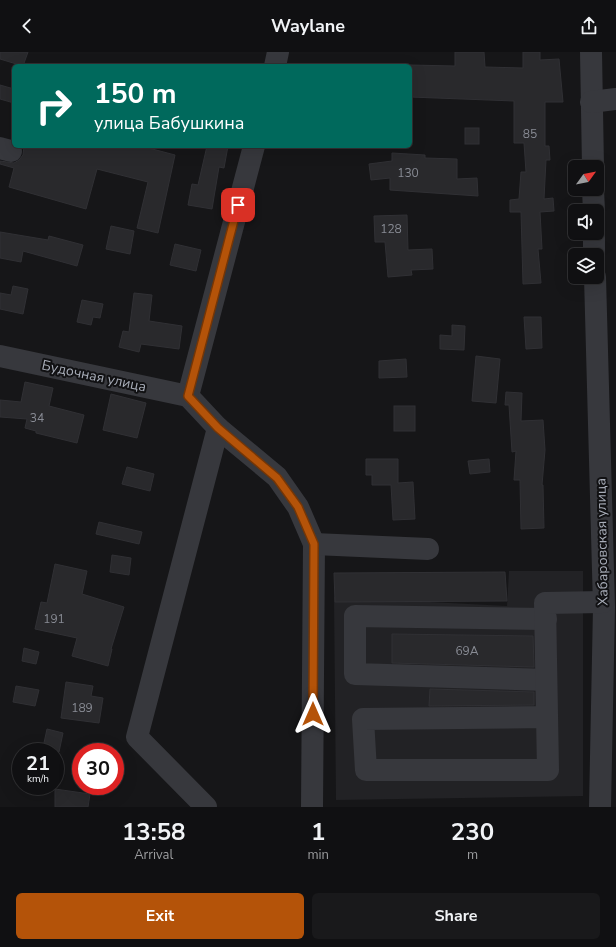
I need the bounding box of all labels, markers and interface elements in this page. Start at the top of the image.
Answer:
text: Waylane [271,14,345,38]
icon: back [16,15,38,37]
icon: share [578,15,600,37]
text: 150 m [94,75,177,113]
icon: right [28,80,80,132]
text: улица Бабушкина [94,111,245,135]
house number: 85 [523,126,537,142]
north arrow [568,160,604,196]
map controls [568,160,604,284]
house number: 130 [397,165,419,181]
pin [221,188,255,222]
icon: arrive [227,194,249,216]
button: sound [568,204,604,240]
house number: 128 [380,221,402,237]
button: layers [568,248,604,284]
street label: Будочная улица [40,356,148,396]
house number: 34 [30,410,44,426]
street label: Хабаровская улица [591,478,613,606]
house number: 191 [43,611,65,627]
house number: 69А [455,643,479,659]
position arrow [292,693,334,735]
house number: 189 [71,700,93,716]
speed limit sign: 30 [72,743,124,795]
text: 21 [26,750,50,777]
text: km/h [27,772,49,786]
text: 13:58 [122,816,185,848]
text: 1 [311,816,325,848]
text: 230 [451,816,494,848]
text: Arrival [134,846,173,864]
text: min [307,846,329,864]
text: m [467,846,478,864]
button: Exit [16,893,304,939]
button: Share [312,893,600,939]

